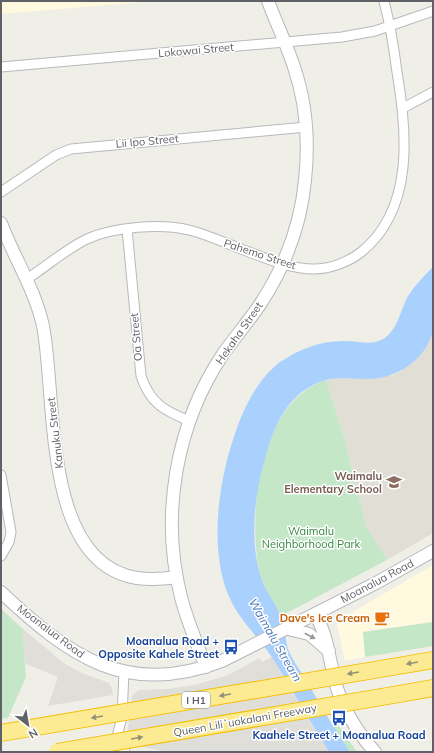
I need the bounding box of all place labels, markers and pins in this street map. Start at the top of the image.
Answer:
place label: Waimalu Elementary School [284,469,382,496]
school or university icon: Waimalu Elementary School [385,473,403,491]
cafe icon: Dave's Ice Cream [373,609,391,627]
place label: Dave's Ice Cream [280,611,370,625]
place label: Moanalua Road + Opposite Kahele Street [98,634,219,661]
bus stop icon: Moanalua Road + Opposite Kahele Street [222,638,240,656]
bus stop icon: Kaahele Street + Moanalua Road [330,709,348,727]
place label: Kaahele Street + Moanalua Road [252,728,426,742]

